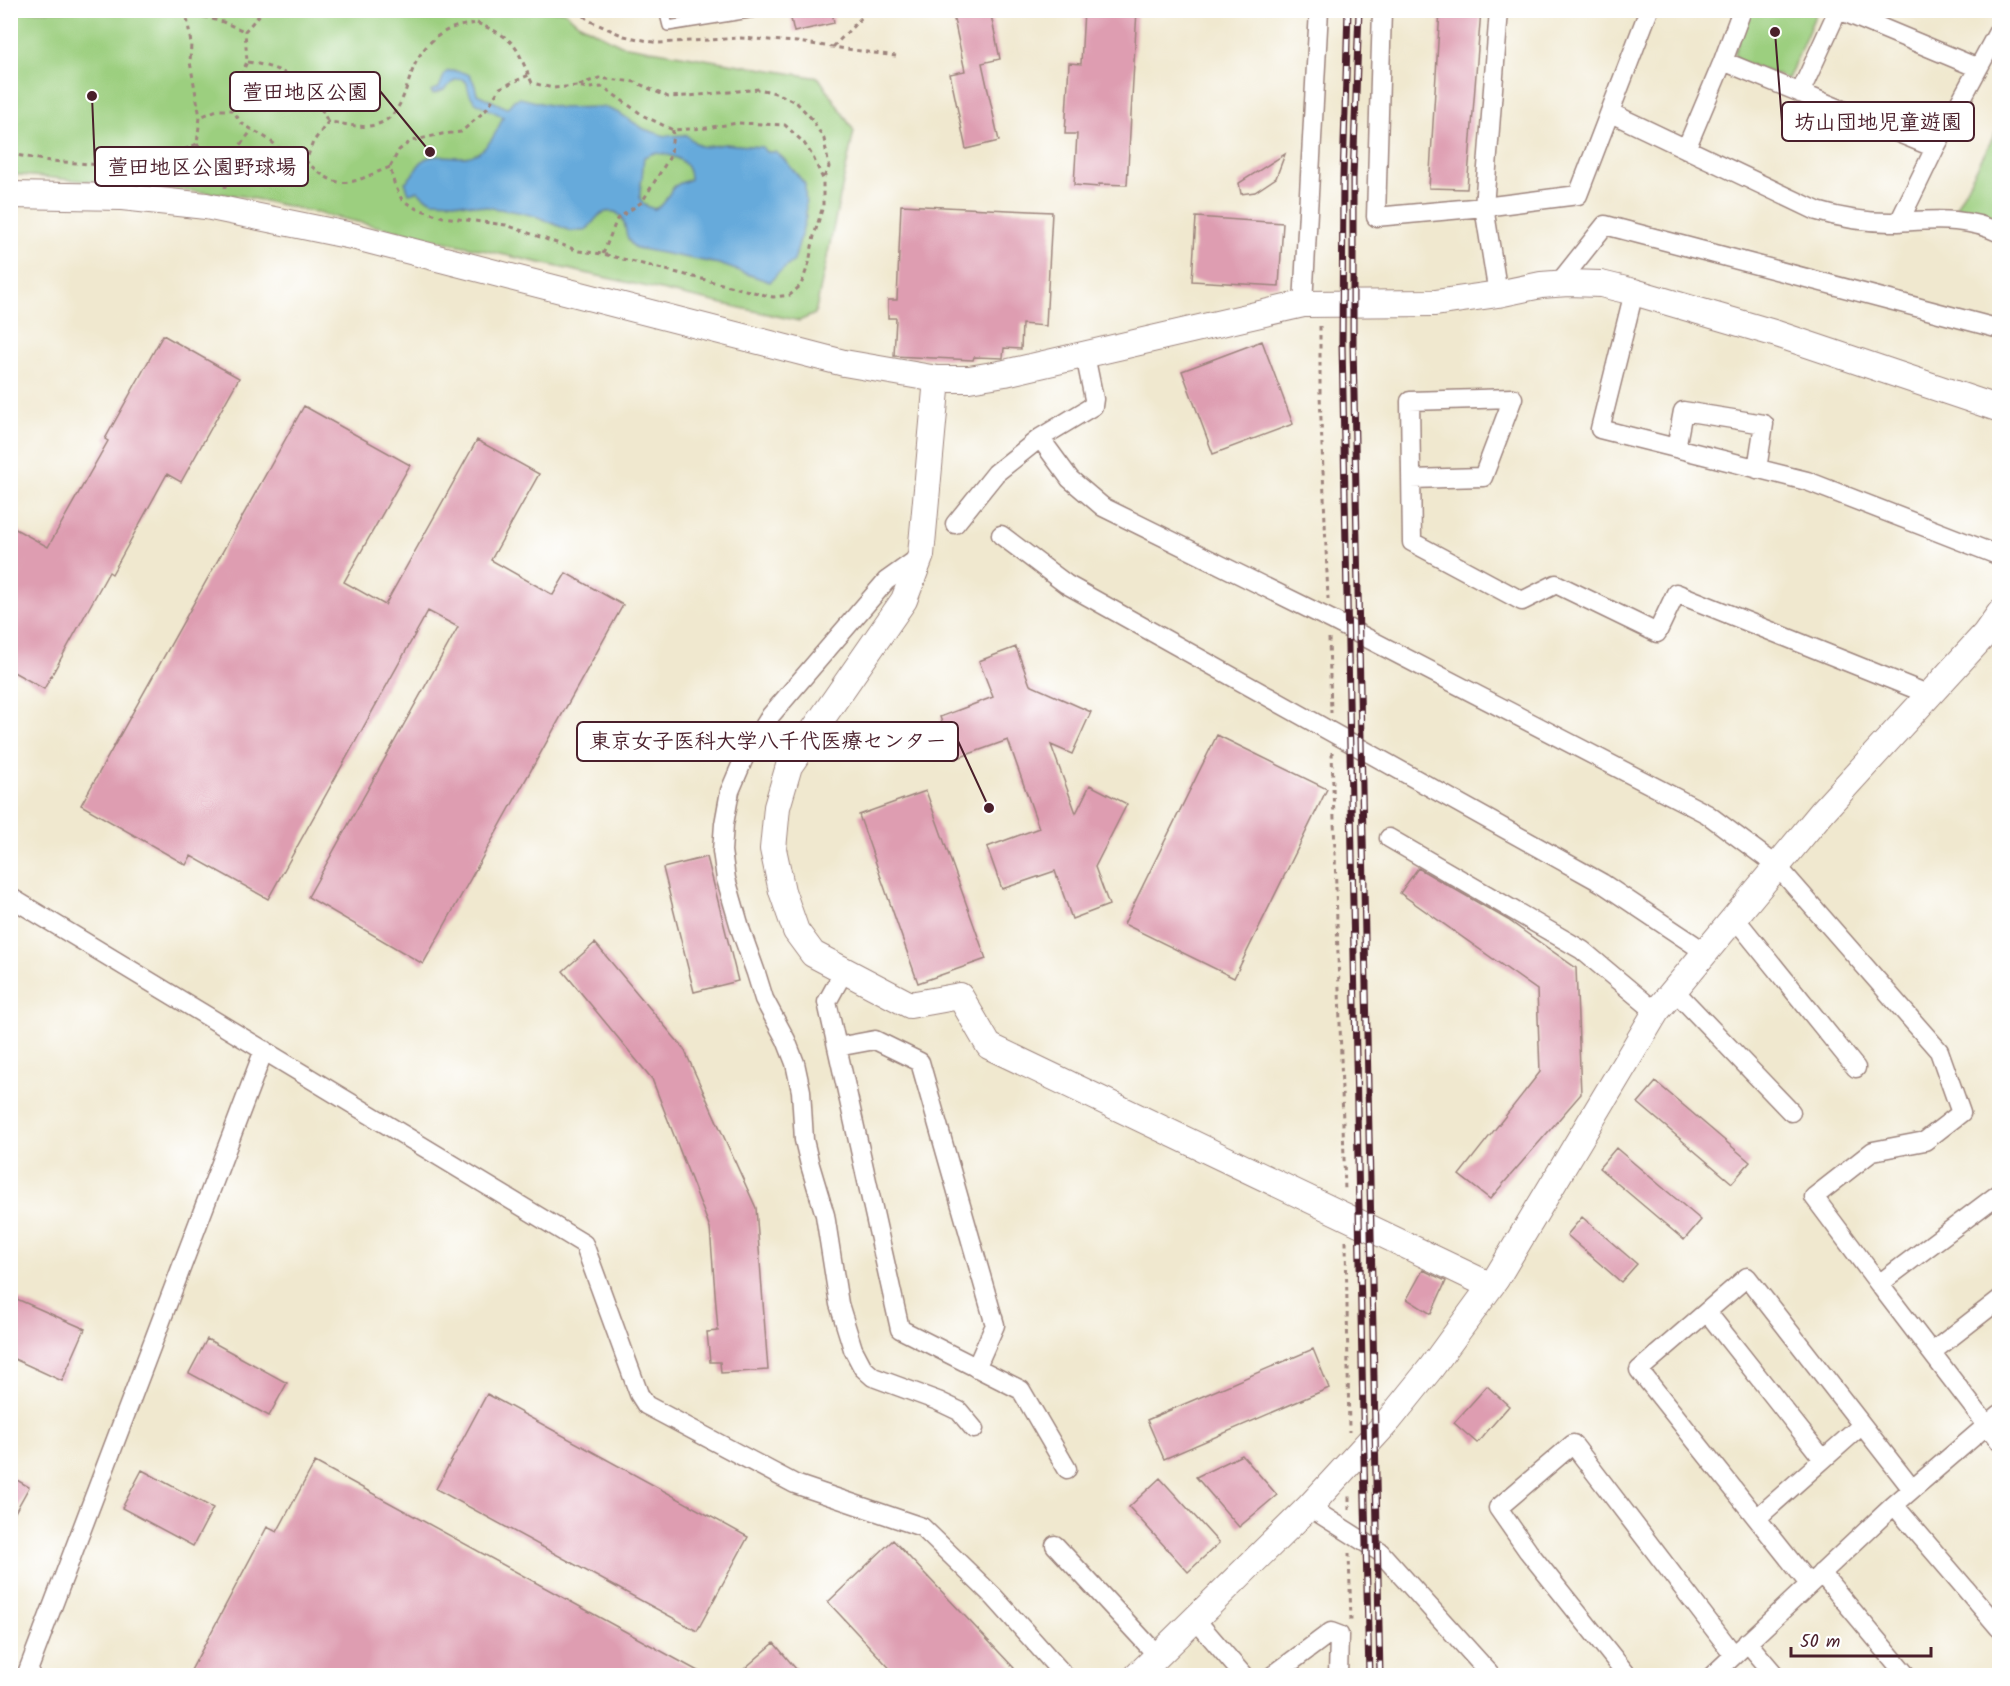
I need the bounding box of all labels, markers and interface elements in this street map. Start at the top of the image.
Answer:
callout: 萱田地区公園 [230,72,380,111]
text: 萱田地区公園 [242,77,368,110]
callout: 坊山団地児童遊園 [1782,102,1974,141]
text: 坊山団地児童遊園 [1794,107,1962,140]
callout: 萱田地区公園野球場 [95,147,308,186]
text: 萱田地区公園野球場 [108,152,297,185]
callout: 東京女子医科大学八千代医療センター [577,722,958,761]
text: 東京女子医科大学八千代医療センター [590,726,947,759]
scale bar [1791,1620,1930,1658]
text: 50 m [1800,1628,1840,1657]

